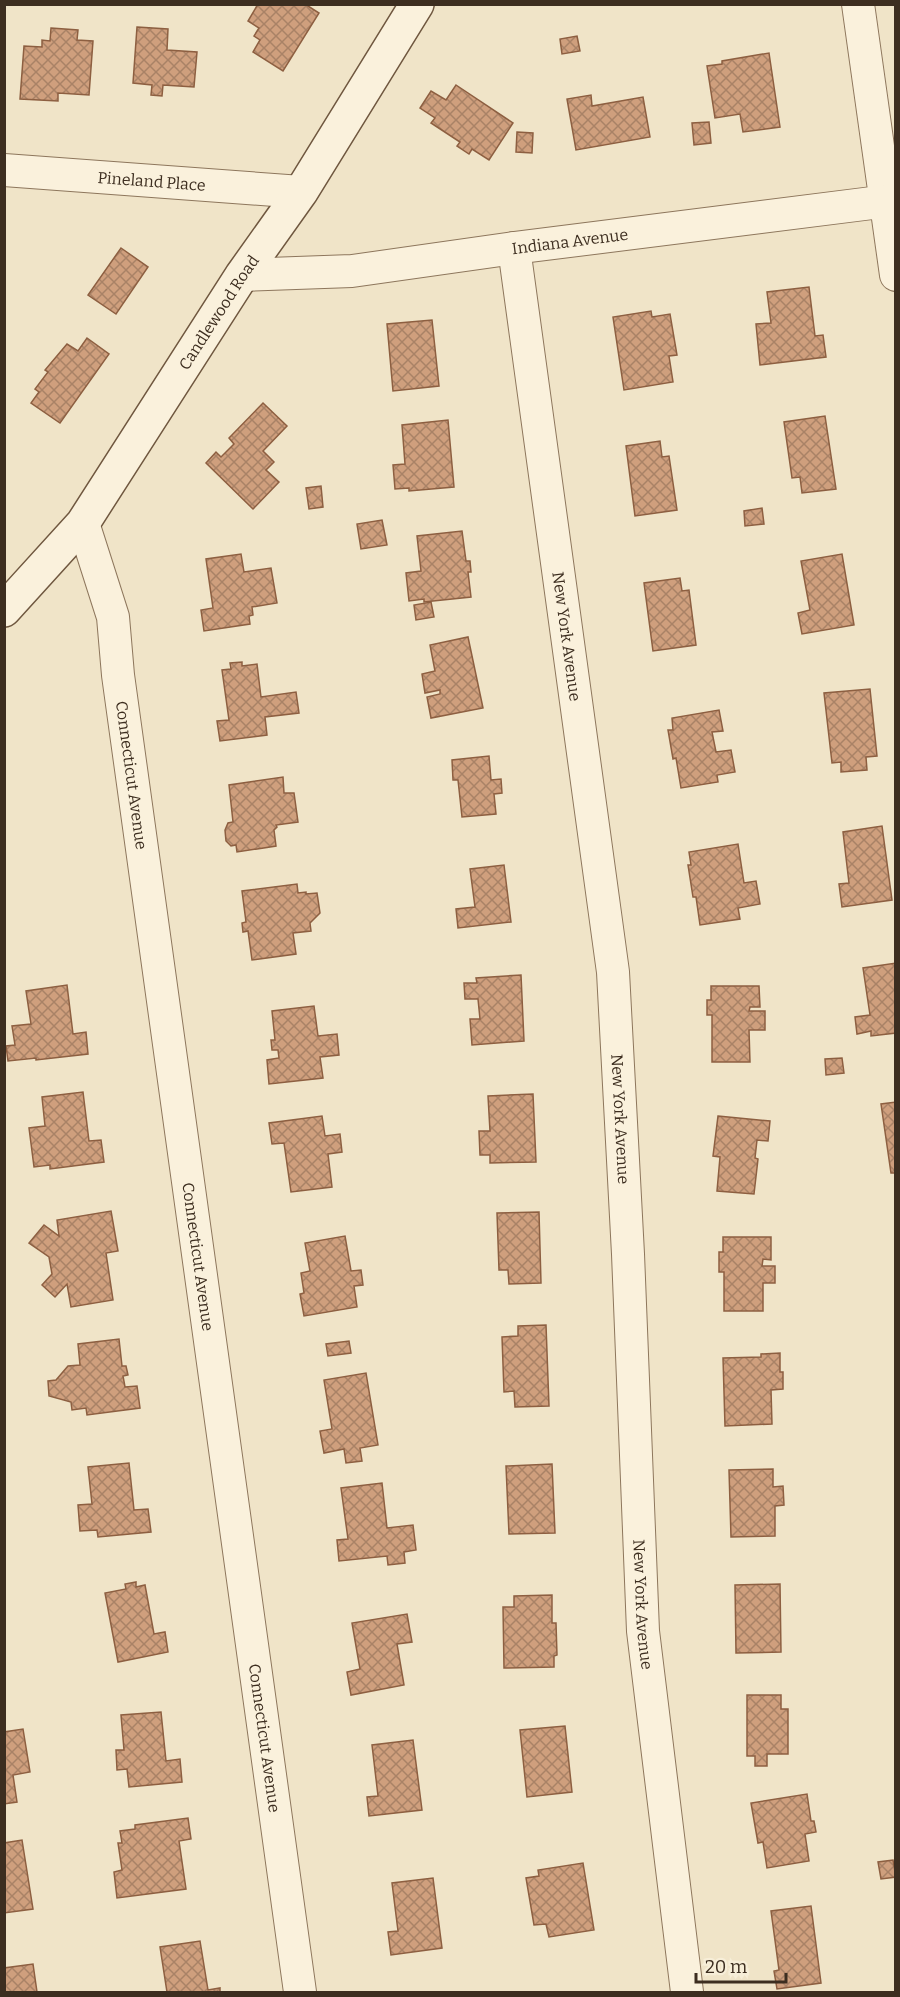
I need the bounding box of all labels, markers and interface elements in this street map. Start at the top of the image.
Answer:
street label: Pineland Place [97,168,206,195]
street label: Indiana Avenue [511,225,629,258]
street label: Candlewood Road [175,251,263,373]
street label: New York Avenue [548,571,585,702]
street label: Connecticut Avenue [112,700,151,851]
street label: New York Avenue [607,1053,633,1185]
street label: Connecticut Avenue [178,1181,218,1332]
street label: New York Avenue [629,1539,657,1671]
street label: Connecticut Avenue [245,1663,284,1814]
scale bar [696,1946,786,1984]
text: 20 m [705,1956,747,1978]

